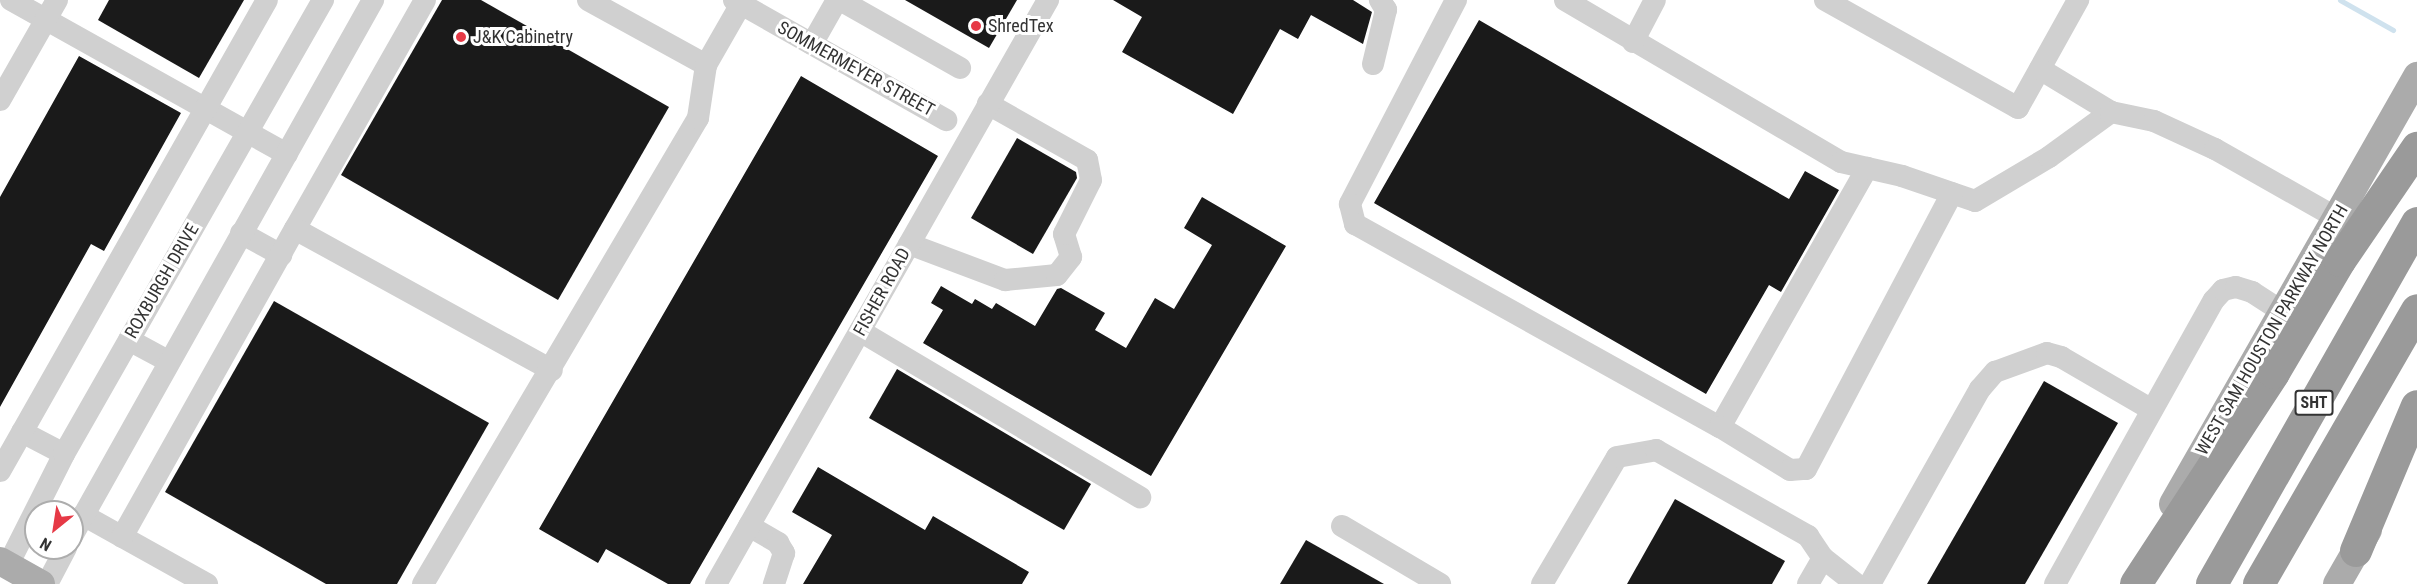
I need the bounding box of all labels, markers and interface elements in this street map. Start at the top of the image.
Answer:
place label: ShredTex [988,15,1054,37]
street label: SOMMERMEYER STREET [774,17,938,121]
marker: ShredTex [969,19,983,33]
place label: J&K Cabinetry [473,26,573,48]
marker: J&K Cabinetry [454,30,468,44]
street label: WEST SAM HOUSTON PARKWAY NORTH [2191,201,2353,459]
street label: ROXBURGH DRIVE [120,220,204,342]
street label: FISHER ROAD [849,244,915,340]
road number: SHT [2294,390,2334,416]
north arrow [24,500,84,560]
text: N [37,534,55,555]

